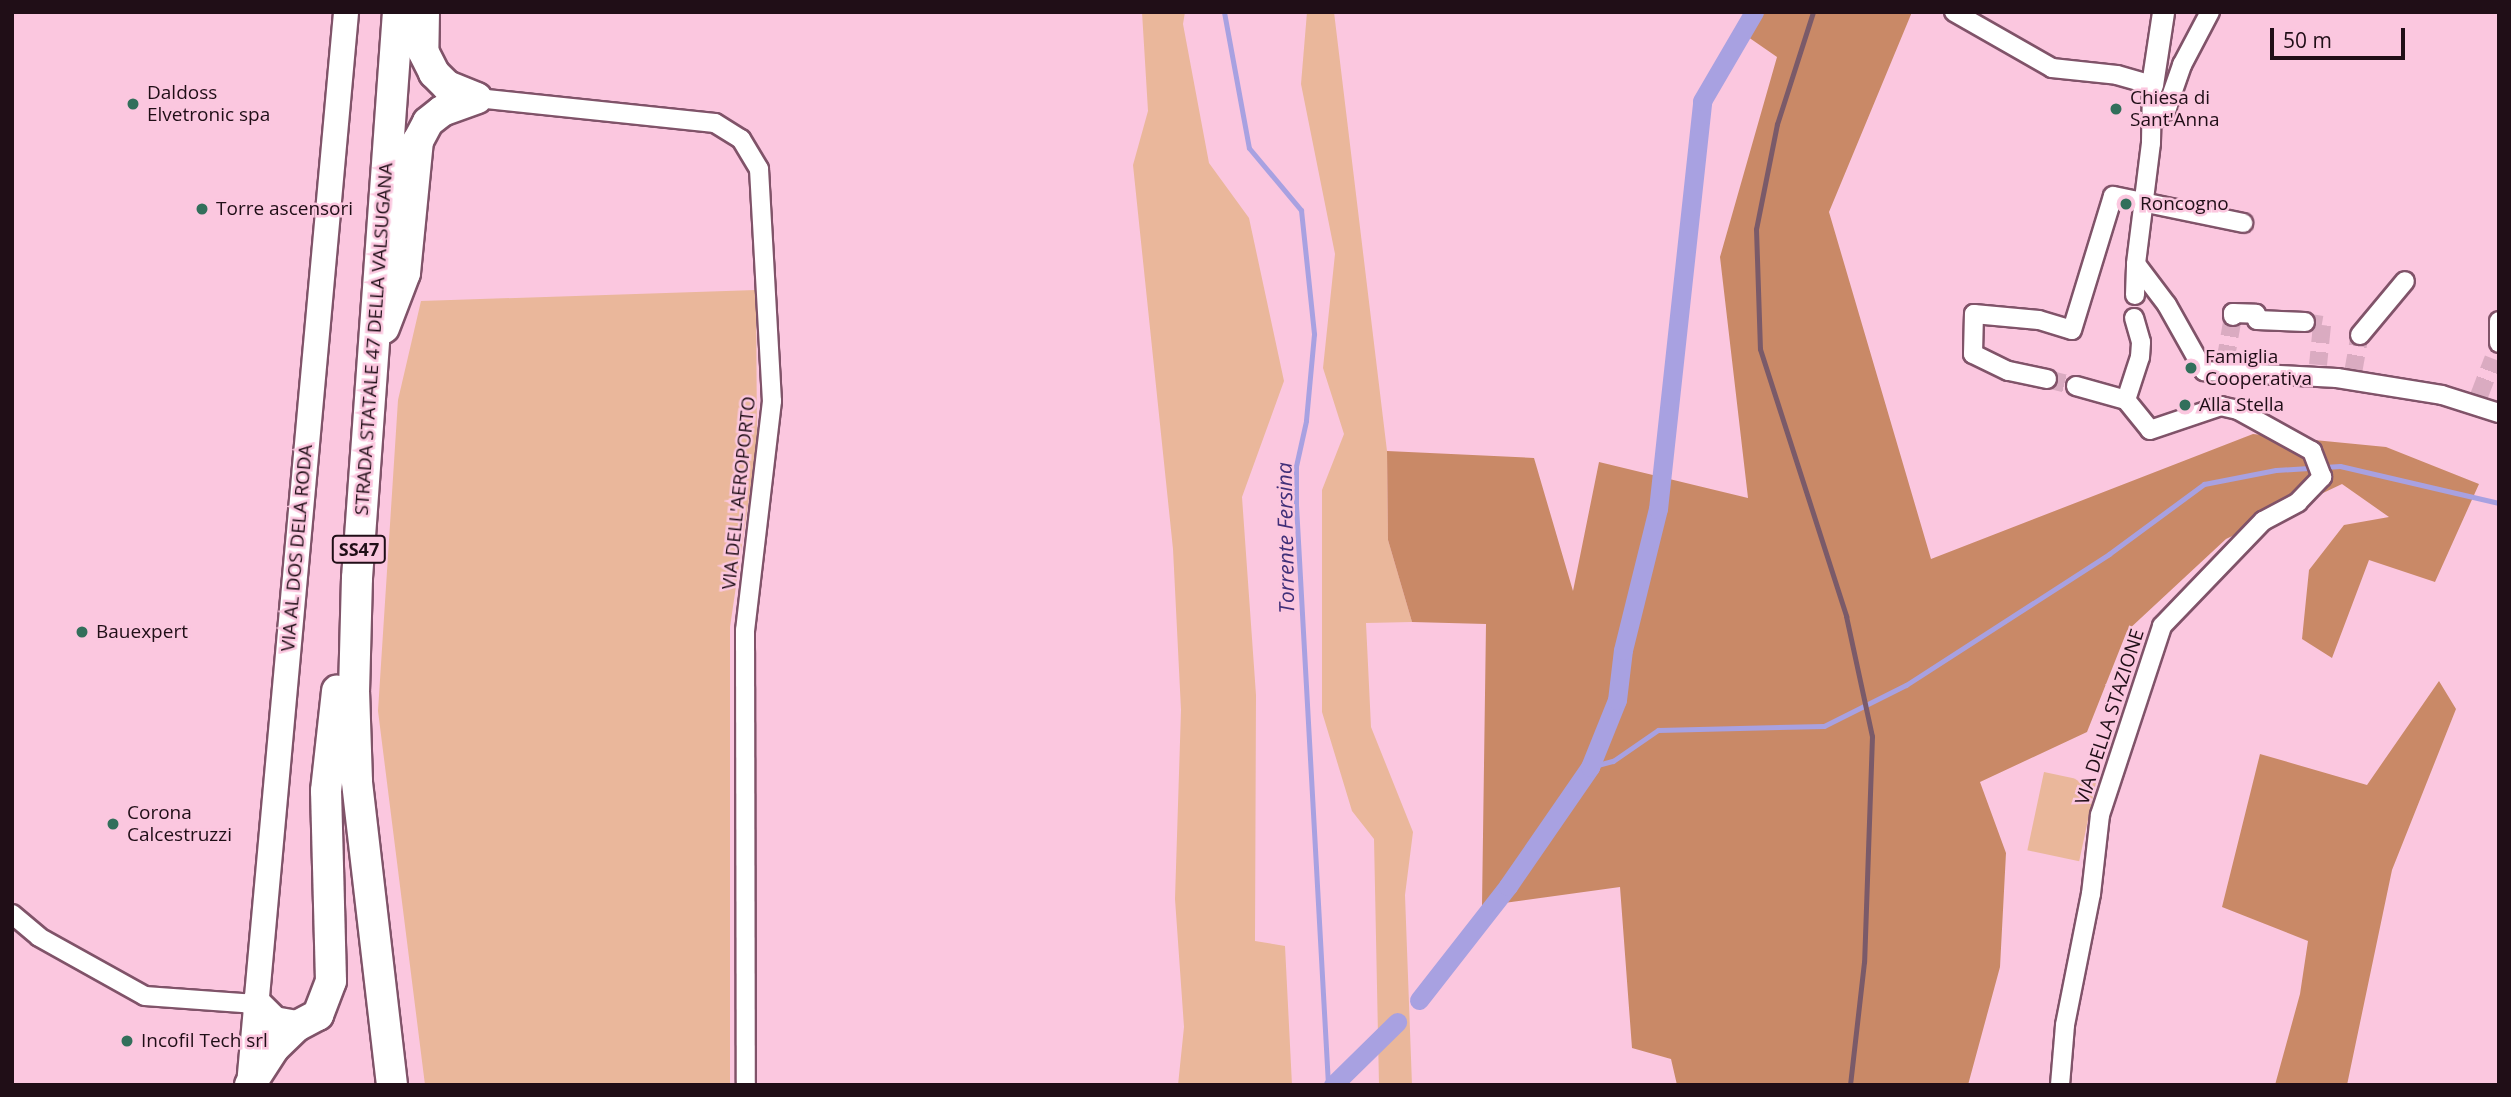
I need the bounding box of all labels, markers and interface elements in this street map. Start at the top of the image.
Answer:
scale bar [2273,14,2408,58]
text: 50 m [2283,26,2332,54]
place label: Daldoss Elvetronic spa [147,82,270,126]
place label: Chiesa di Sant'Anna [2130,87,2219,131]
marker: Daldoss Elvetronic spa [125,96,141,112]
marker: Chiesa di Sant'Anna [2108,101,2124,117]
street label: STRADA STATALE 47 DELLA VALSUGANA [350,162,398,516]
place label: Roncogno [2140,193,2229,215]
marker: Roncogno [2118,196,2134,212]
place label: Torre ascensori [216,198,353,220]
marker: Torre ascensori [194,201,210,217]
place label: Famiglia Cooperativa [2205,346,2312,390]
marker: Famiglia Cooperativa [2183,360,2199,376]
place label: Alla Stella [2199,394,2284,416]
street label: VIA DELL'AEROPORTO [718,395,760,591]
marker: Alla Stella [2177,397,2193,413]
street label: VIA AL DOS DELA RODA [277,443,317,653]
water label: Torrente Fersina [1271,462,1299,614]
road number: SS47 [331,534,387,564]
place label: Bauexpert [96,621,188,643]
marker: Bauexpert [74,624,90,640]
street label: VIA DELLA STAZIONE [2071,626,2149,808]
place label: Corona Calcestruzzi [127,802,232,846]
marker: Corona Calcestruzzi [105,816,121,832]
place label: Incofil Tech srl [141,1030,268,1052]
marker: Incofil Tech srl [119,1033,135,1049]

